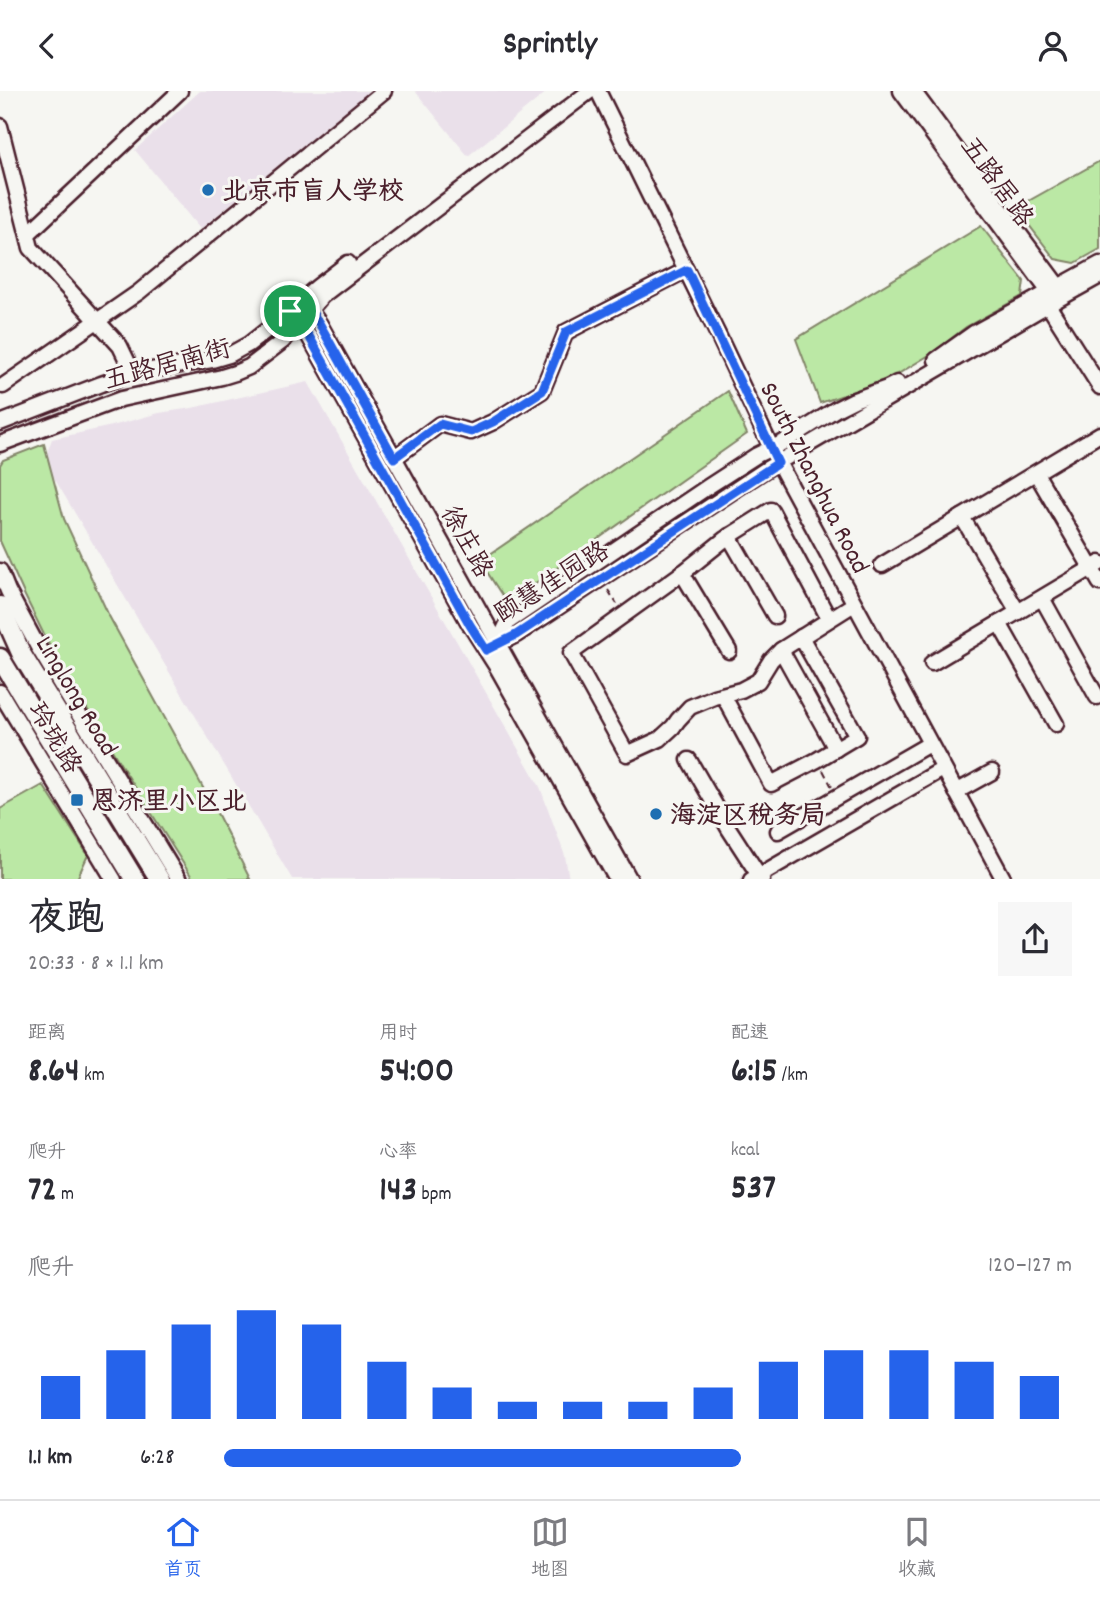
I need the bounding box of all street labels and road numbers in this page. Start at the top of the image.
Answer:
street label: 五路居路 [950,130,1041,236]
street label: 五路居南街 [100,332,235,401]
street label: South Zhanghua Road [749,376,877,581]
street label: 徐庄路 [430,500,500,586]
street label: 颐慧佳园路 [488,534,618,634]
street label: Linglong Road [24,630,126,764]
street label: 玲珑路 [17,696,89,782]

